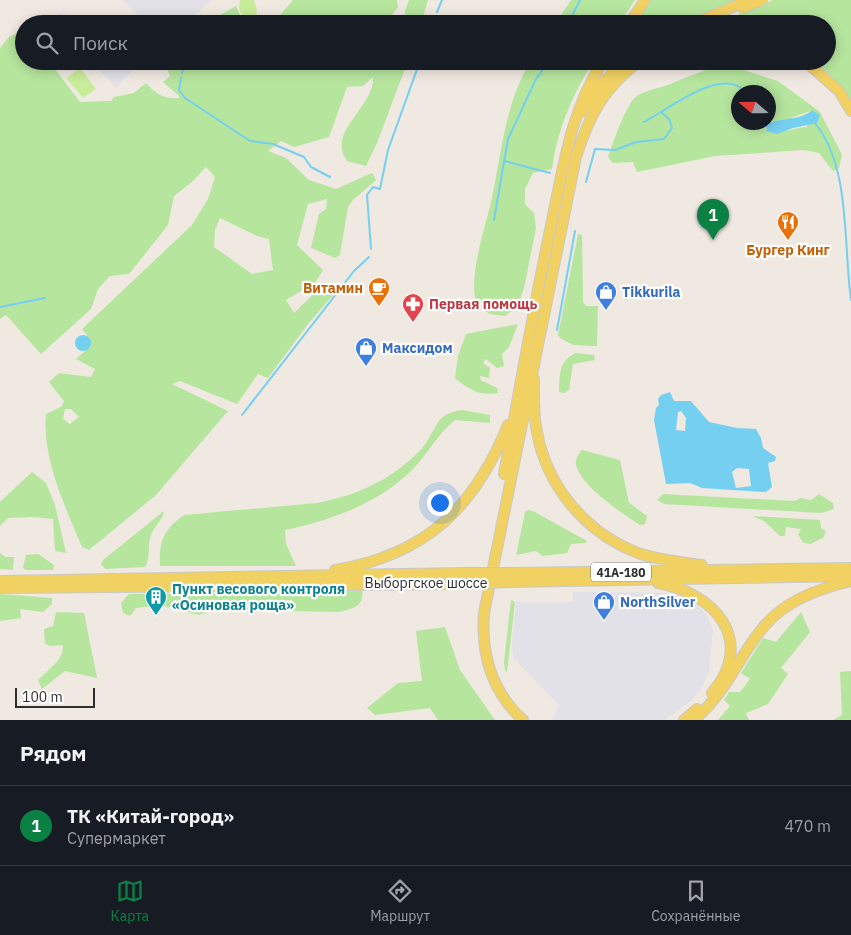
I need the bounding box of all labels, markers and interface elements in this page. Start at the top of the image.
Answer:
search box [15,15,836,70]
icon: search [33,29,61,57]
text: Поиск [73,31,128,55]
north arrow [731,85,776,130]
pin: 1 [697,199,729,240]
restaurant icon: Бургер Кинг [776,210,800,241]
place label: Бургер Кинг [746,241,830,259]
cafe icon: Витамин [367,276,391,307]
place label: Витамин [303,279,363,297]
shop icon: Tikkurila [594,280,618,311]
place label: Tikkurila [622,283,680,301]
pharmacy icon: Первая помощь [401,292,425,323]
place label: Первая помощь [429,295,537,313]
shop icon: Максидом [354,336,378,367]
place label: Максидом [382,339,453,357]
your location [427,490,453,516]
road number: 41А-180 [591,562,651,582]
street label: Выборгское шоссе [365,574,488,592]
place label: Пункт весового контроля «Осиновая роща» [172,580,345,614]
building icon: Пункт весового контроля «Осиновая роща» [144,585,168,616]
shop icon: NorthSilver [592,590,616,621]
place label: NorthSilver [620,593,696,611]
scale bar [15,685,95,708]
text: 100 m [22,688,63,706]
text: Рядом [20,739,87,767]
text: ТК «Китай-город» [67,804,234,828]
text: 1 [31,816,41,836]
text: 470 m [784,816,831,836]
text: Супермаркет [67,828,166,848]
tab: Карта [111,877,149,925]
tab: Маршрут [370,877,430,925]
tab: Сохранённые [651,877,740,925]

